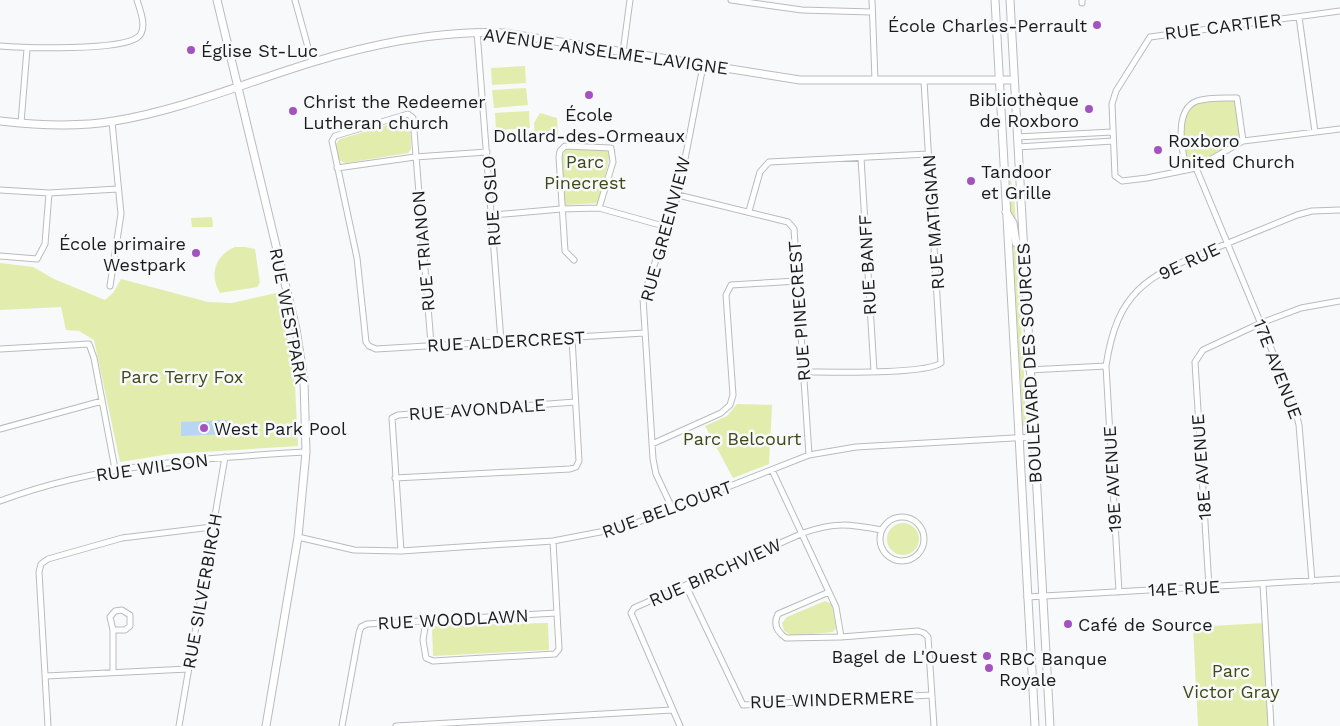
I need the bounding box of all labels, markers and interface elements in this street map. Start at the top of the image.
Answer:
street label: RUE CARTIER [1163,8,1283,44]
place label: École Charles-Perrault [888,15,1087,36]
marker: École Charles-Perrault [1091,19,1103,31]
street label: AVENUE ANSELME-LAVIGNE [482,23,730,79]
place label: Église St-Luc [201,40,318,61]
marker: Église St-Luc [185,44,197,56]
marker: École Dollard-des-Ormeaux [583,89,595,101]
place label: Bibliothèque de Roxboro [968,89,1079,131]
place label: Christ the Redeemer Lutheran church [303,91,486,133]
marker: Bibliothèque de Roxboro [1083,103,1095,115]
place label: École Dollard-des-Ormeaux [493,104,685,146]
marker: Christ the Redeemer Lutheran church [287,105,299,117]
place label: Roxboro United Church [1168,130,1295,172]
marker: Roxboro United Church [1152,144,1164,156]
park label: Parc Pinecrest [544,151,626,193]
street label: RUE GREENVIEW [636,154,694,304]
street label: RUE MATIGNAN [918,154,948,290]
street label: RUE OSLO [477,155,505,247]
place label: Tandoor et Grille [981,161,1052,203]
marker: Tandoor et Grille [965,175,977,187]
street label: RUE TRIANON [407,189,439,313]
street label: RUE BANFF [854,214,880,316]
place label: École primaire Westpark [59,233,186,275]
street label: 9E RUE [1155,238,1223,284]
street label: RUE PINECREST [784,240,814,382]
street label: BOULEVARD DES SOURCES [1012,242,1046,484]
street label: RUE WESTPARK [265,246,313,386]
marker: École primaire Westpark [190,247,202,259]
street label: 17E AVENUE [1249,316,1307,422]
street label: RUE ALDERCREST [426,326,586,356]
park label: Parc Terry Fox [121,366,243,387]
street label: RUE AVONDALE [408,394,546,424]
street label: 18E AVENUE [1187,413,1215,521]
place label: West Park Pool [214,418,347,439]
marker: West Park Pool [198,422,210,434]
street label: 19E AVENUE [1099,425,1125,533]
park label: Parc Belcourt [683,428,802,449]
street label: RUE WILSON [94,449,210,485]
street label: RUE BELCOURT [599,476,735,542]
street label: RUE SILVERBIRCH [178,512,226,670]
street label: RUE BIRCHVIEW [646,533,784,611]
street label: 14E RUE [1148,576,1220,600]
street label: RUE WOODLAWN [377,605,529,633]
place label: Café de Source [1078,614,1213,635]
marker: Café de Source [1062,618,1074,630]
place label: Bagel de L'Ouest [831,646,977,667]
place label: RBC Banque Royale [999,648,1107,690]
marker: Bagel de L'Ouest [981,650,993,662]
park label: Parc Victor Gray [1182,660,1280,702]
marker: RBC Banque Royale [983,662,995,674]
street label: RUE WINDERMERE [749,686,915,712]

